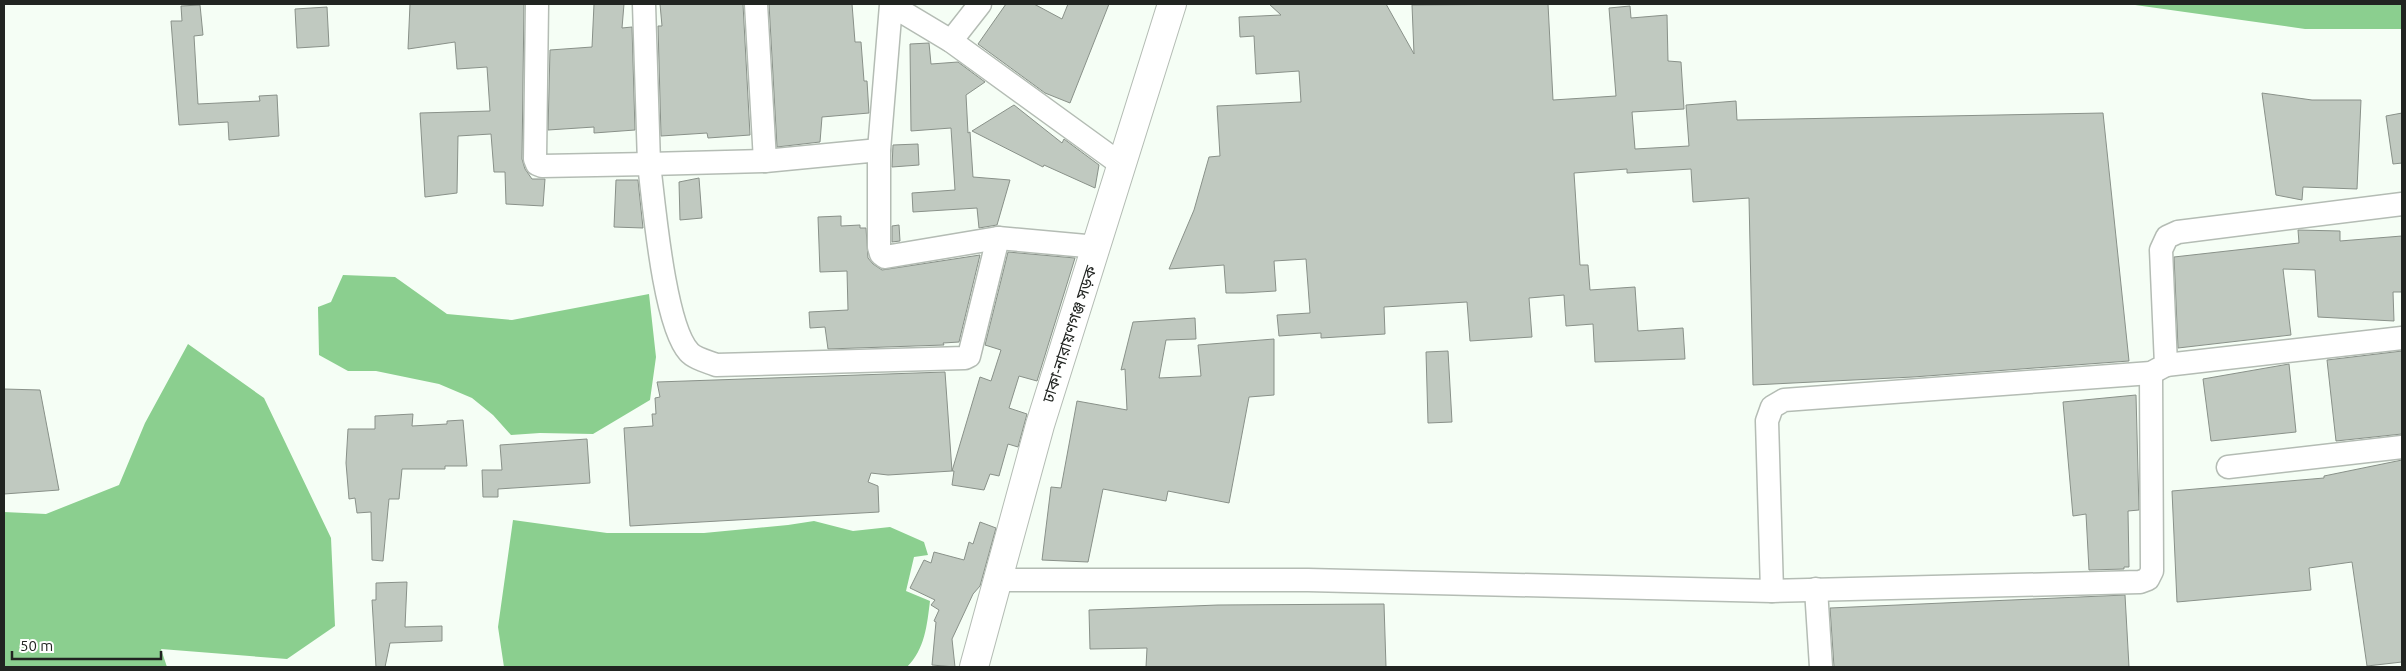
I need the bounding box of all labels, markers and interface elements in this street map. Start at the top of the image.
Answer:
street label: ঢাকা-নারায়ণগঞ্জ সড়ক [1038,262,1100,406]
scale bar [12,628,161,660]
text: 50 m [20,637,53,654]

